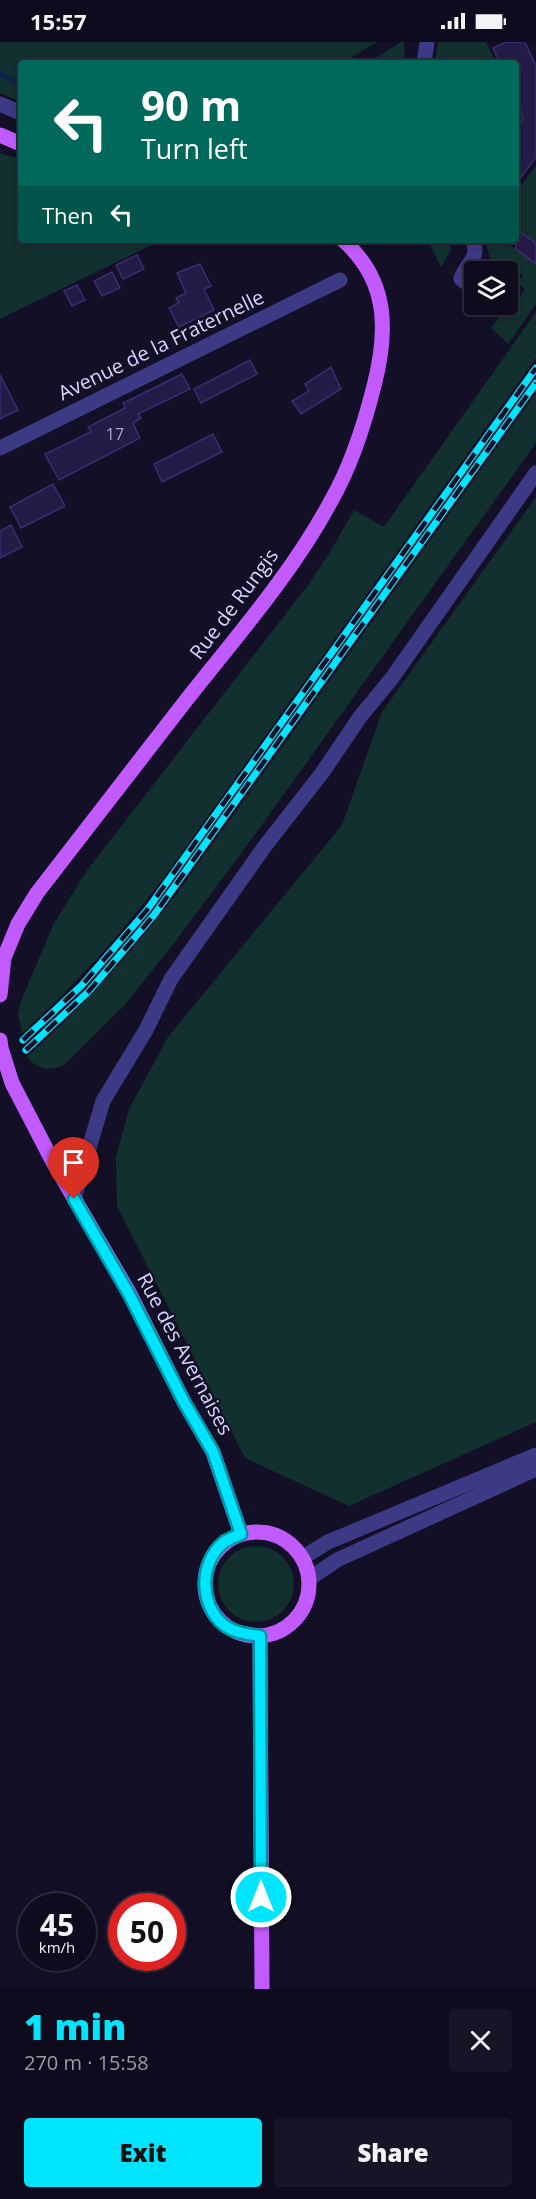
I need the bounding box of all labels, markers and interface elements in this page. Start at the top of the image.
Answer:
text: 15:57 [30,6,87,36]
text: 90 m [141,76,241,133]
icon: left [42,84,120,162]
text: Turn left [141,130,248,167]
icon: left [105,198,138,231]
text: Then [42,200,93,230]
map controls [464,261,518,315]
button: layers [464,261,518,315]
street label: Avenue de la Fraternelle [53,283,268,406]
house number: 17 [106,423,124,445]
street label: Rue de Rungis [183,543,284,665]
pin [48,1137,99,1199]
icon: arrive [57,1146,90,1179]
street label: Rue des Avernaises [131,1268,240,1440]
position arrow [229,1865,293,1929]
speed limit sign: 50 [108,1893,186,1971]
text: 45 [40,1904,74,1945]
text: km/h [39,1937,75,1957]
text: 1 min [24,2002,126,2051]
button: close [449,2009,512,2072]
text: 270 m · 15:58 [24,2049,149,2076]
button: Exit [24,2118,262,2187]
button: Share [274,2118,512,2187]

